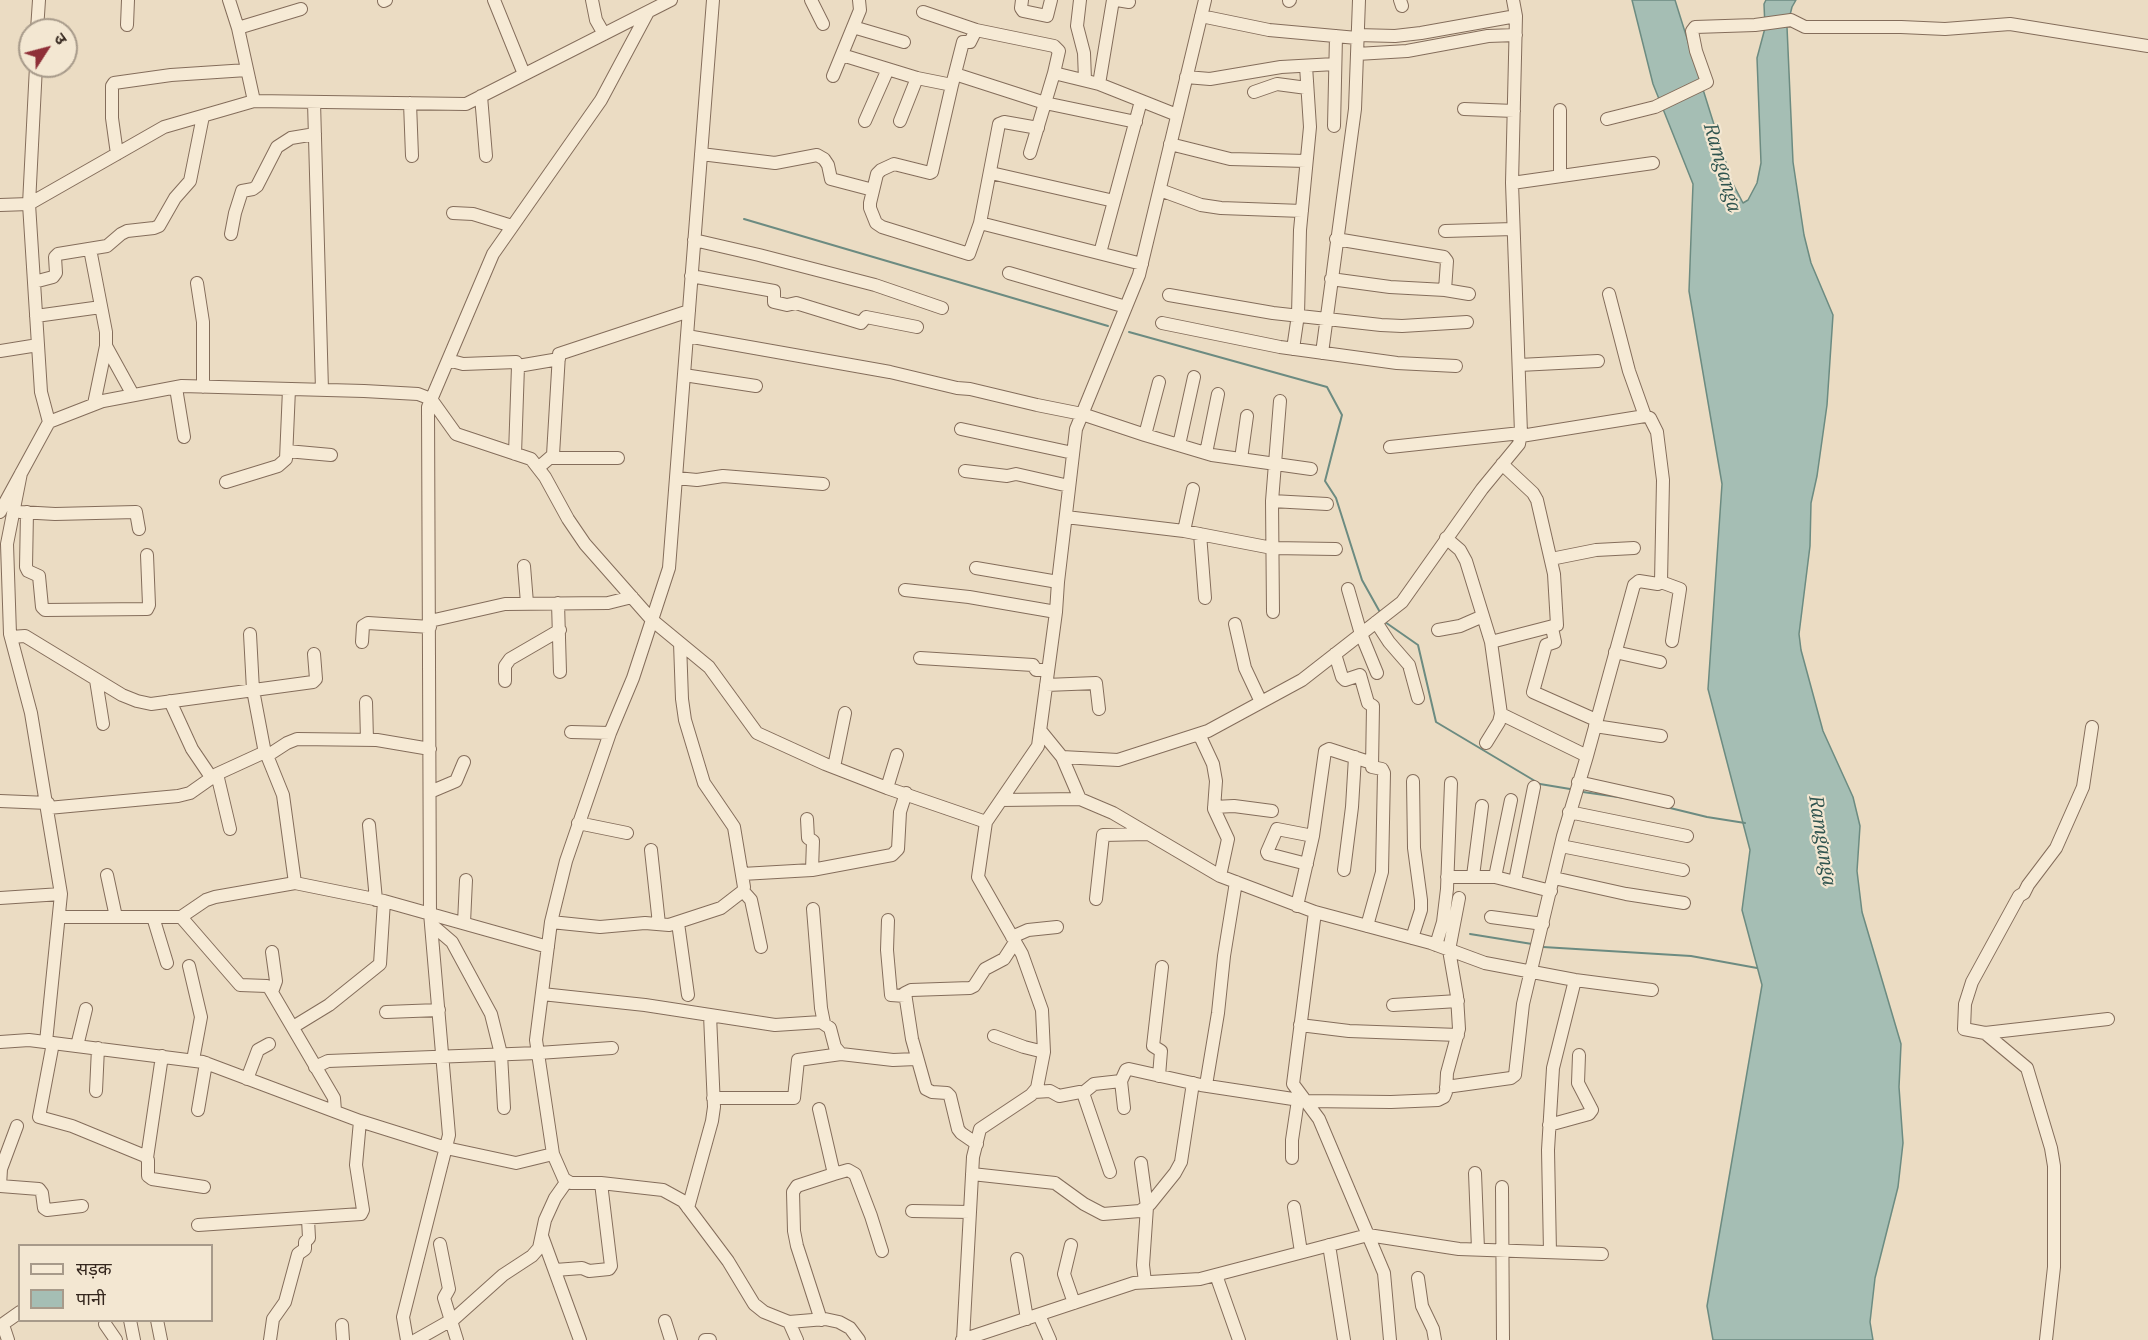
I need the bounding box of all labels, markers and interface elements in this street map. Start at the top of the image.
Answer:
north arrow [18,18,78,78]
text: उ [50,29,72,48]
water label: Ramganga [1698,121,1746,215]
water label: Ramganga [1803,794,1841,888]
legend [18,1244,213,1322]
text: सड़क [76,1257,112,1280]
text: पानी [76,1287,106,1310]

